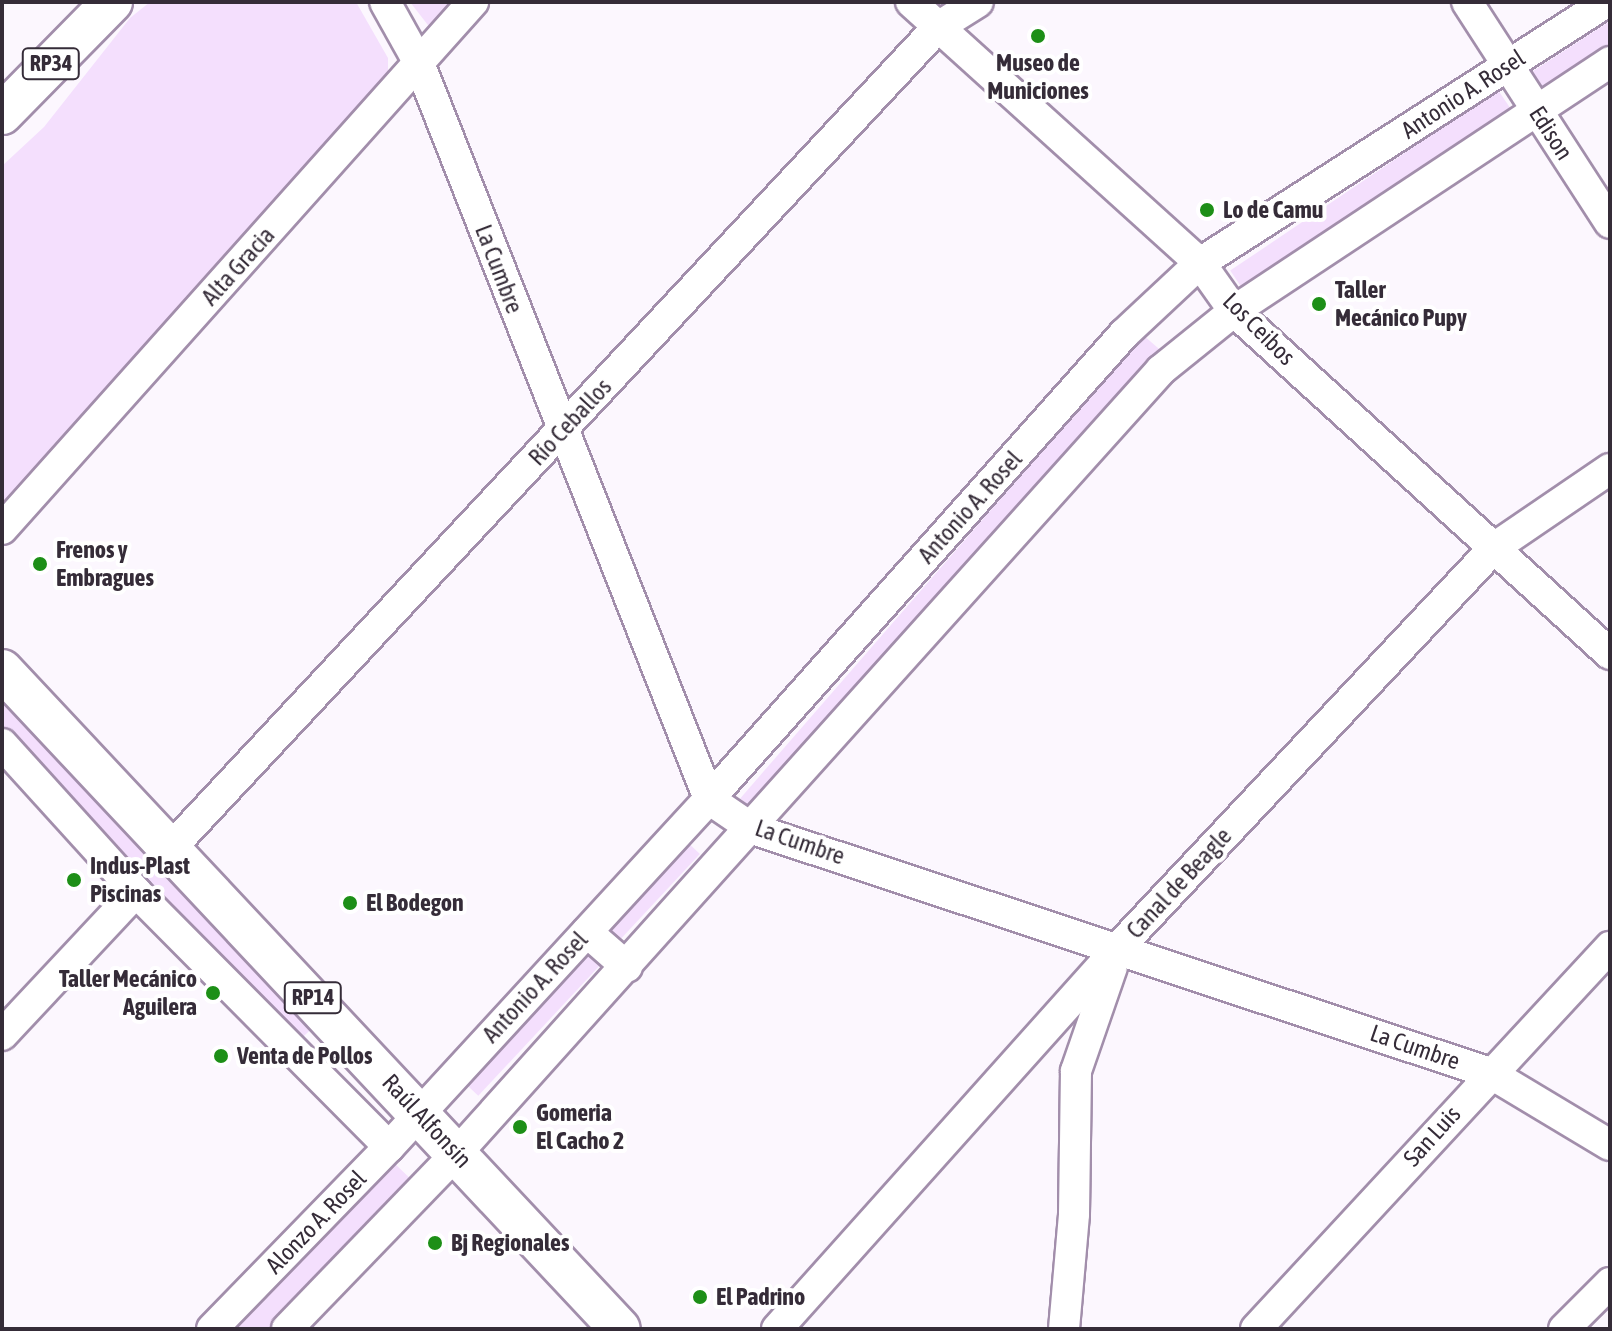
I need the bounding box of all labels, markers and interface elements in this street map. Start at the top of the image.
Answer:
marker: Museo de Municiones [1029,27,1047,45]
street label: Antonio A. Rosel [1396,43,1530,145]
road number: RP34 [21,46,81,82]
place label: Museo de Municiones [987,49,1089,105]
street label: Edison [1523,101,1579,165]
place label: Lo de Camu [1223,196,1323,224]
marker: Lo de Camu [1198,201,1216,219]
street label: Alta Gracia [195,221,281,311]
street label: La Cumbre [469,221,529,317]
place label: Taller Mecánico Pupy [1335,276,1467,332]
street label: Los Ceibos [1217,287,1301,371]
marker: Taller Mecánico Pupy [1310,295,1328,313]
street label: Río Ceballos [522,372,618,472]
street label: Antonio A. Rosel [912,445,1028,569]
place label: Frenos y Embragues [56,536,154,592]
marker: Frenos y Embragues [31,555,49,573]
street label: La Cumbre [751,813,849,871]
street label: Canal de Beagle [1120,822,1238,944]
place label: Indus-Plast Piscinas [90,852,190,908]
marker: Indus-Plast Piscinas [65,871,83,889]
place label: El Bodegon [366,889,464,917]
marker: El Bodegon [341,894,359,912]
street label: Antonio A. Rosel [476,925,594,1049]
place label: Taller Mecánico Aguilera [59,965,197,1021]
road number: RP14 [283,980,343,1016]
marker: Taller Mecánico Aguilera [204,984,222,1002]
street label: La Cumbre [1366,1018,1464,1076]
place label: Venta de Pollos [237,1042,373,1070]
marker: Venta de Pollos [212,1047,230,1065]
street label: Raúl Alfonsín [376,1068,478,1174]
place label: Gomeria El Cacho 2 [536,1099,624,1155]
street label: San Luis [1398,1100,1466,1172]
marker: Gomeria El Cacho 2 [511,1118,529,1136]
street label: Alonzo A. Rosel [260,1164,372,1280]
place label: Bj Regionales [451,1229,569,1257]
marker: Bj Regionales [426,1234,444,1252]
place label: El Padrino [716,1283,805,1311]
marker: El Padrino [691,1288,709,1306]

